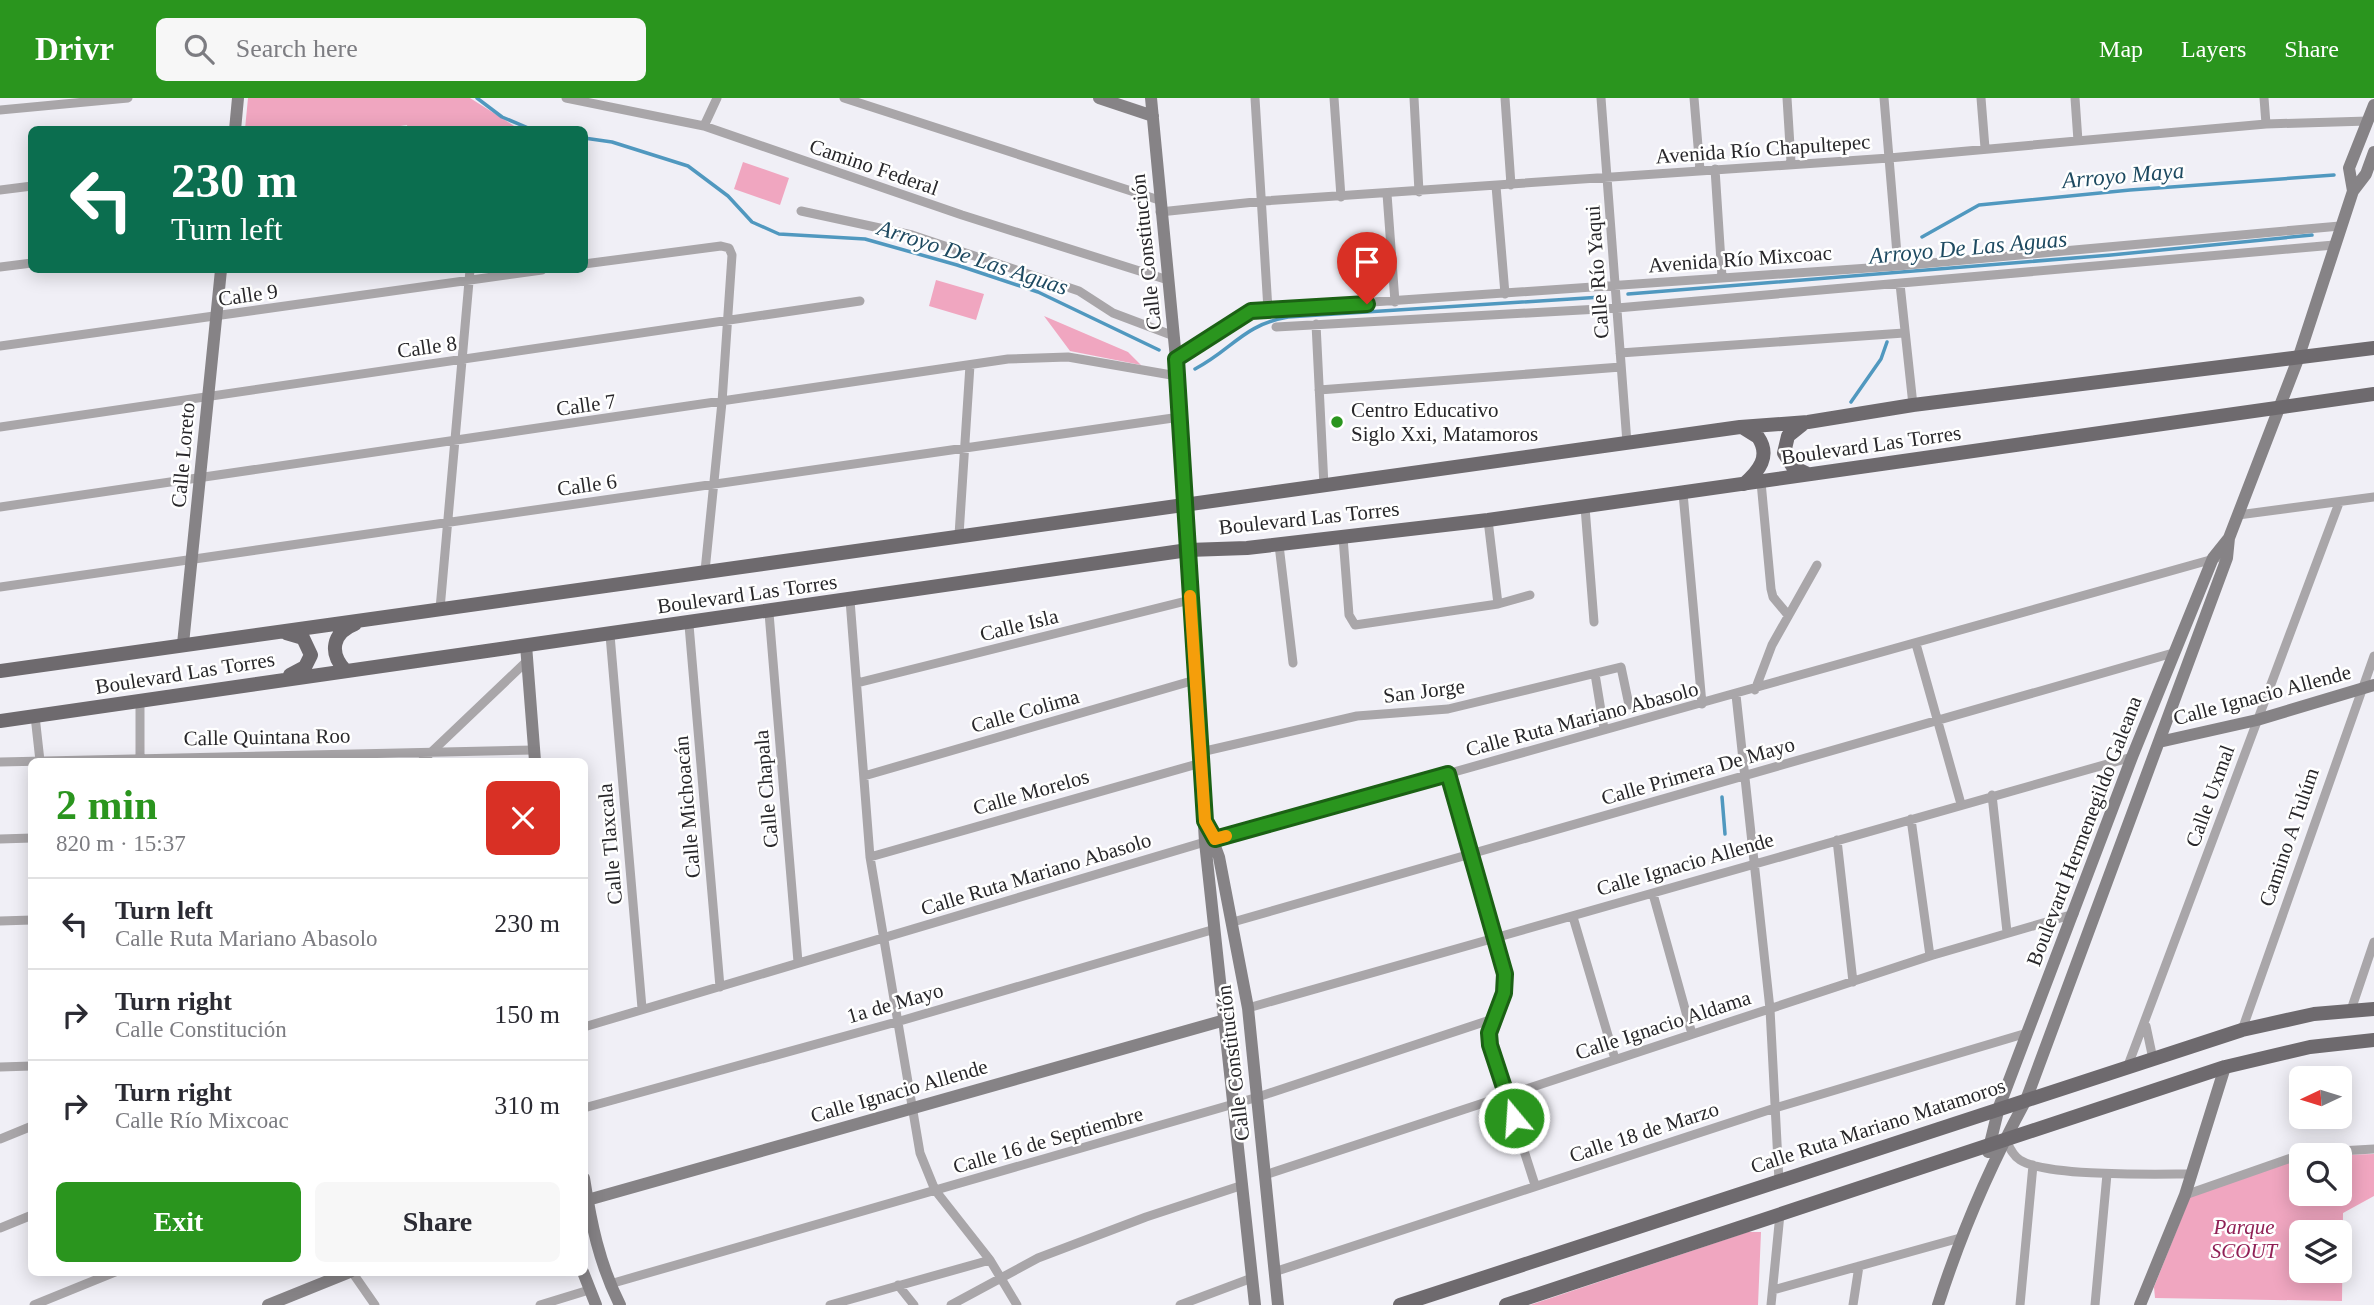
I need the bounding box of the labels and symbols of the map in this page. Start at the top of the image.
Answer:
street label: Avenida Río Chapultepec [1655,130,1871,168]
street label: Camino Federal [806,134,942,200]
water label: Arroyo Maya [2059,158,2185,193]
street label: Calle Constitución [1126,172,1166,331]
street label: Calle Río Yaqui [1580,204,1614,339]
water label: Arroyo De Las Aguas [873,214,1071,300]
water label: Arroyo De Las Aguas [1866,226,2068,269]
pin [1337,232,1397,304]
street label: Avenida Río Mixcoac [1647,241,1833,277]
street label: Calle 9 [217,279,279,311]
street label: Calle 8 [396,331,458,363]
street label: Calle 7 [555,389,617,421]
place label: Centro Educativo Siglo Xxi, Matamoros [1351,398,1538,446]
street label: Calle Loreto [166,401,200,509]
marker: Centro Educativo Siglo Xxi, Matamoros [1329,414,1345,430]
street label: Boulevard Las Torres [1780,421,1962,469]
street label: Calle 6 [556,469,618,501]
street label: Boulevard Las Torres [1218,497,1400,539]
street label: Boulevard Las Torres [656,570,838,618]
street label: Calle Isla [977,604,1061,646]
street label: Boulevard Las Torres [94,647,276,699]
street label: Calle Ignacio Allende [2170,660,2354,730]
street label: San Jorge [1382,674,1466,708]
street label: Calle Ruta Mariano Abasolo [1463,676,1701,762]
street label: Calle Colima [968,684,1082,738]
street label: Boulevard Hermenegildo Galeana [2021,692,2147,969]
street label: Calle Quintana Roo [183,724,351,750]
street label: Calle Chapala [749,728,783,849]
street label: Calle Primera De Mayo [1599,732,1797,810]
street label: Calle Michoacán [669,734,705,879]
street label: Calle Uxmal [2180,742,2240,850]
street label: Calle Morelos [970,764,1092,820]
street label: Camino A Tulúm [2254,765,2324,909]
street label: Calle Tlaxcala [593,782,627,906]
street label: Calle Ruta Mariano Abasolo [918,827,1154,921]
street label: Calle Ignacio Allende [1594,827,1776,901]
street label: 1a de Mayo [844,978,946,1028]
street label: Calle Constitución [1211,983,1254,1142]
street label: Calle Ignacio Aldama [1572,985,1754,1065]
street label: Calle Ignacio Allende [808,1054,990,1128]
north arrow [2289,1066,2352,1129]
street label: Calle Ruta Mariano Matamoros [1748,1073,2008,1179]
position arrow [1477,1081,1551,1155]
street label: Calle 18 de Marzo [1566,1097,1722,1167]
street label: Calle 16 de Septiembre [950,1101,1146,1179]
park label: Parque SCOUT [2211,1215,2279,1263]

